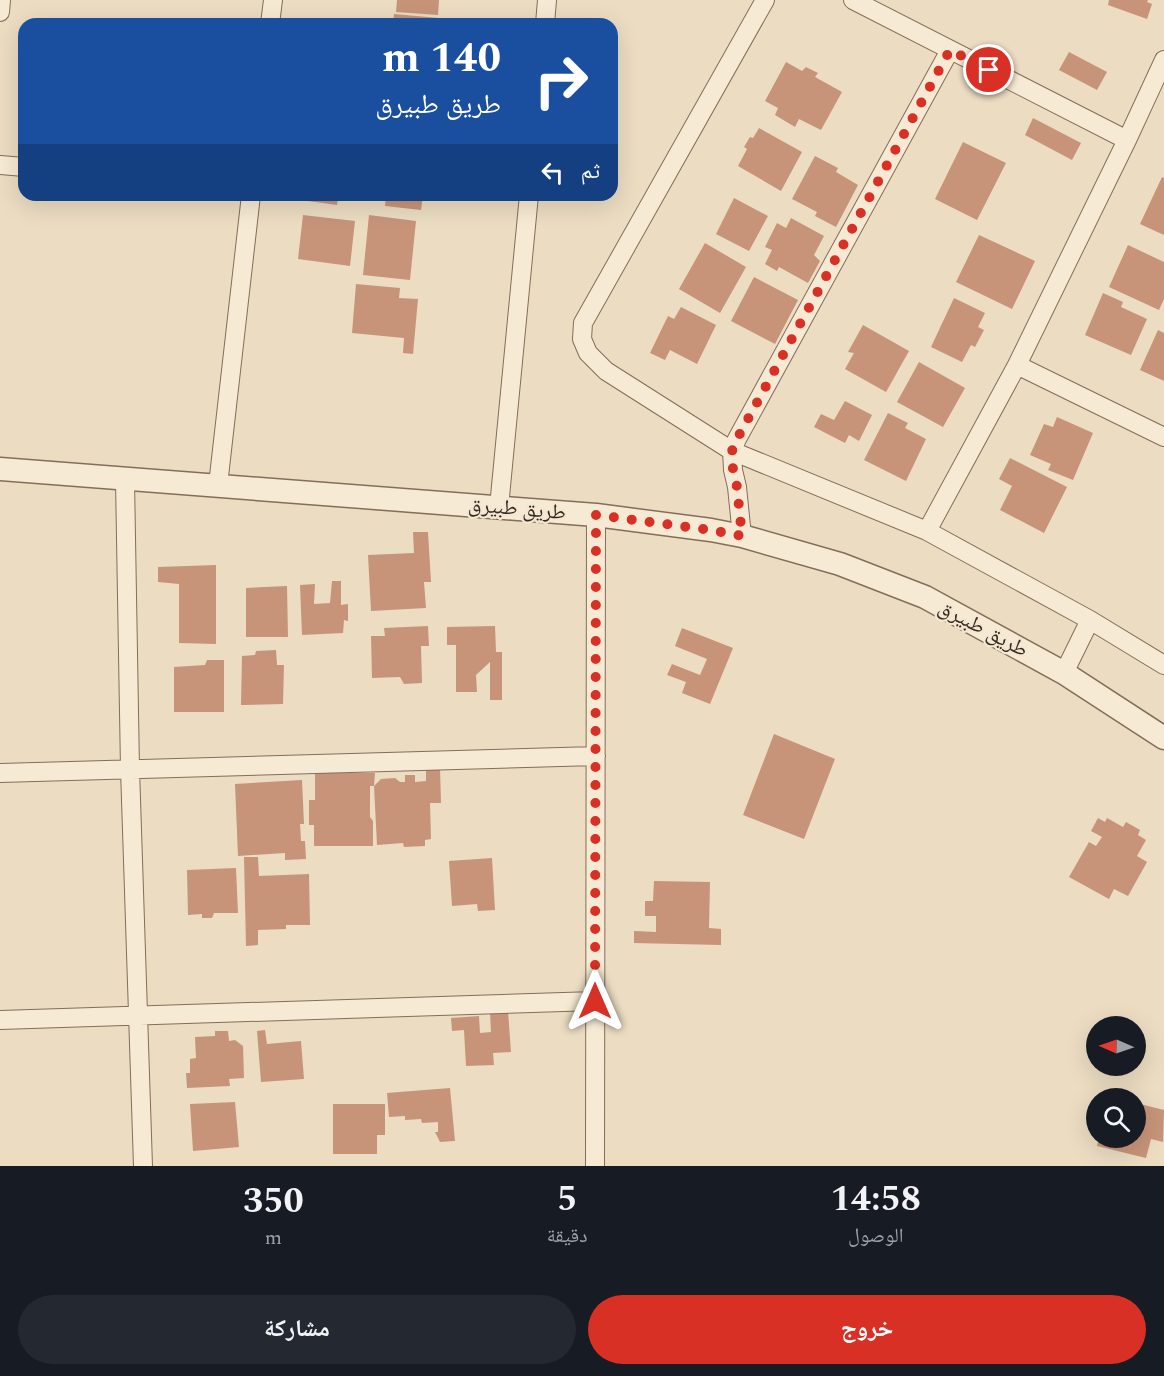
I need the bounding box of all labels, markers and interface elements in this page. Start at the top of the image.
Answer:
text: 140 m [382,27,501,90]
icon: right [522,42,600,120]
pin [963,44,1014,95]
icon: arrive [972,53,1005,86]
text: طريق طبيرق [375,84,501,126]
text: ثم [581,155,600,188]
icon: left [536,156,569,189]
street label: طريق طبيرق [467,489,567,529]
street label: طريق طبيرق [932,592,1034,666]
position arrow [563,969,627,1033]
north arrow [1086,1016,1146,1076]
map controls [1086,1016,1146,1148]
button: search [1086,1088,1146,1148]
text: 5 [557,1172,577,1227]
text: 14:58 [831,1172,921,1227]
text: 350 [243,1174,304,1229]
text: دقيقة [547,1221,587,1251]
text: الوصول [848,1221,903,1251]
text: m [265,1223,282,1253]
button: مشاركة [18,1295,576,1364]
button: خروج [588,1295,1146,1364]

